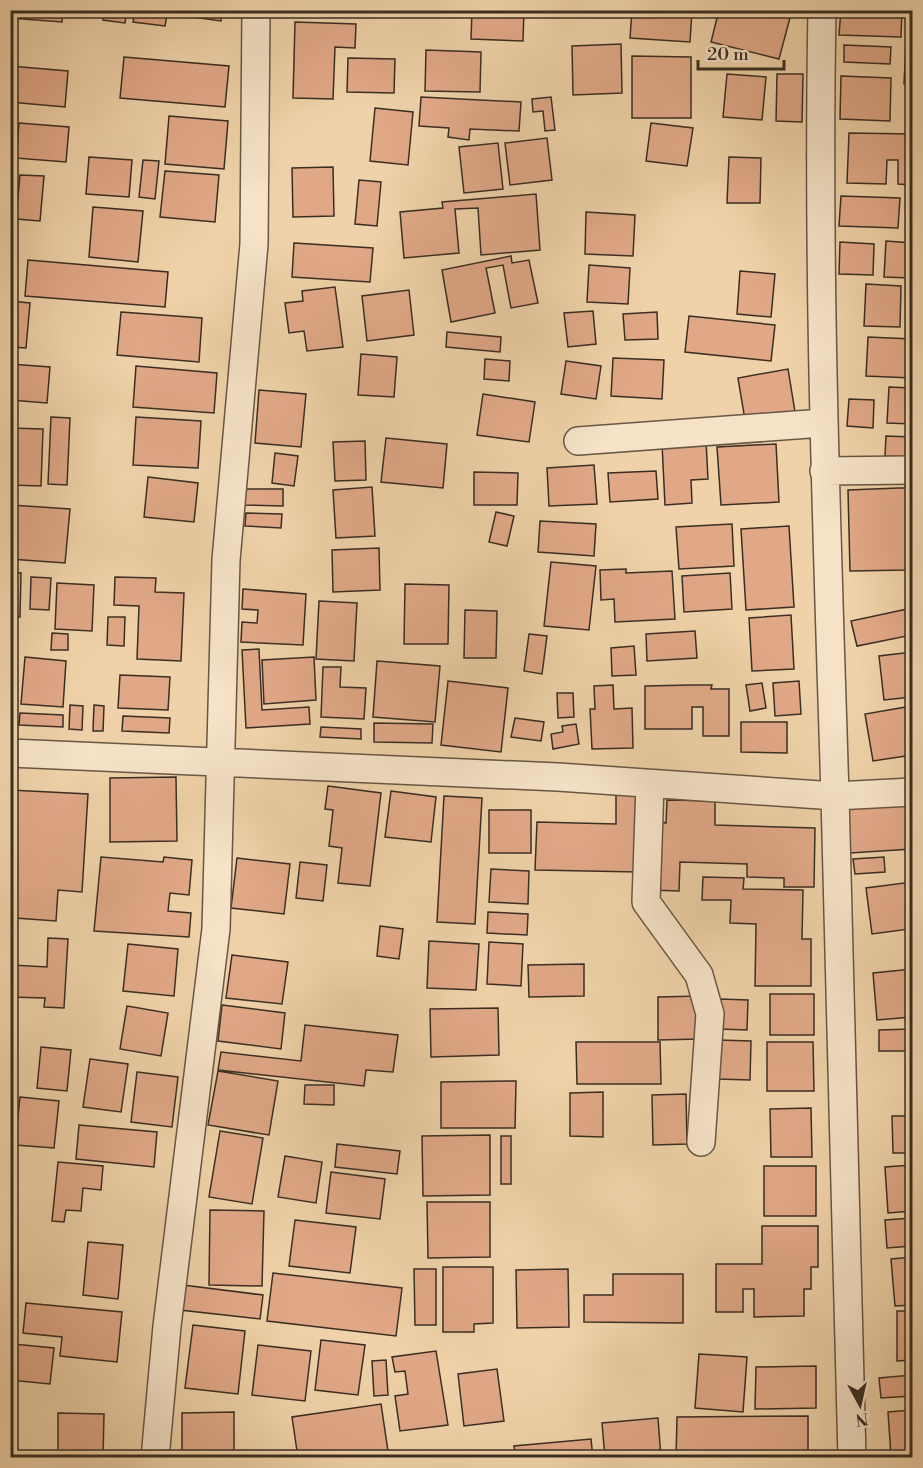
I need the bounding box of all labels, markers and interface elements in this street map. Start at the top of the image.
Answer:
scale bar [698,33,784,71]
text: 20 m [707,43,749,66]
north arrow [830,1375,890,1435]
text: N [854,1408,870,1430]

